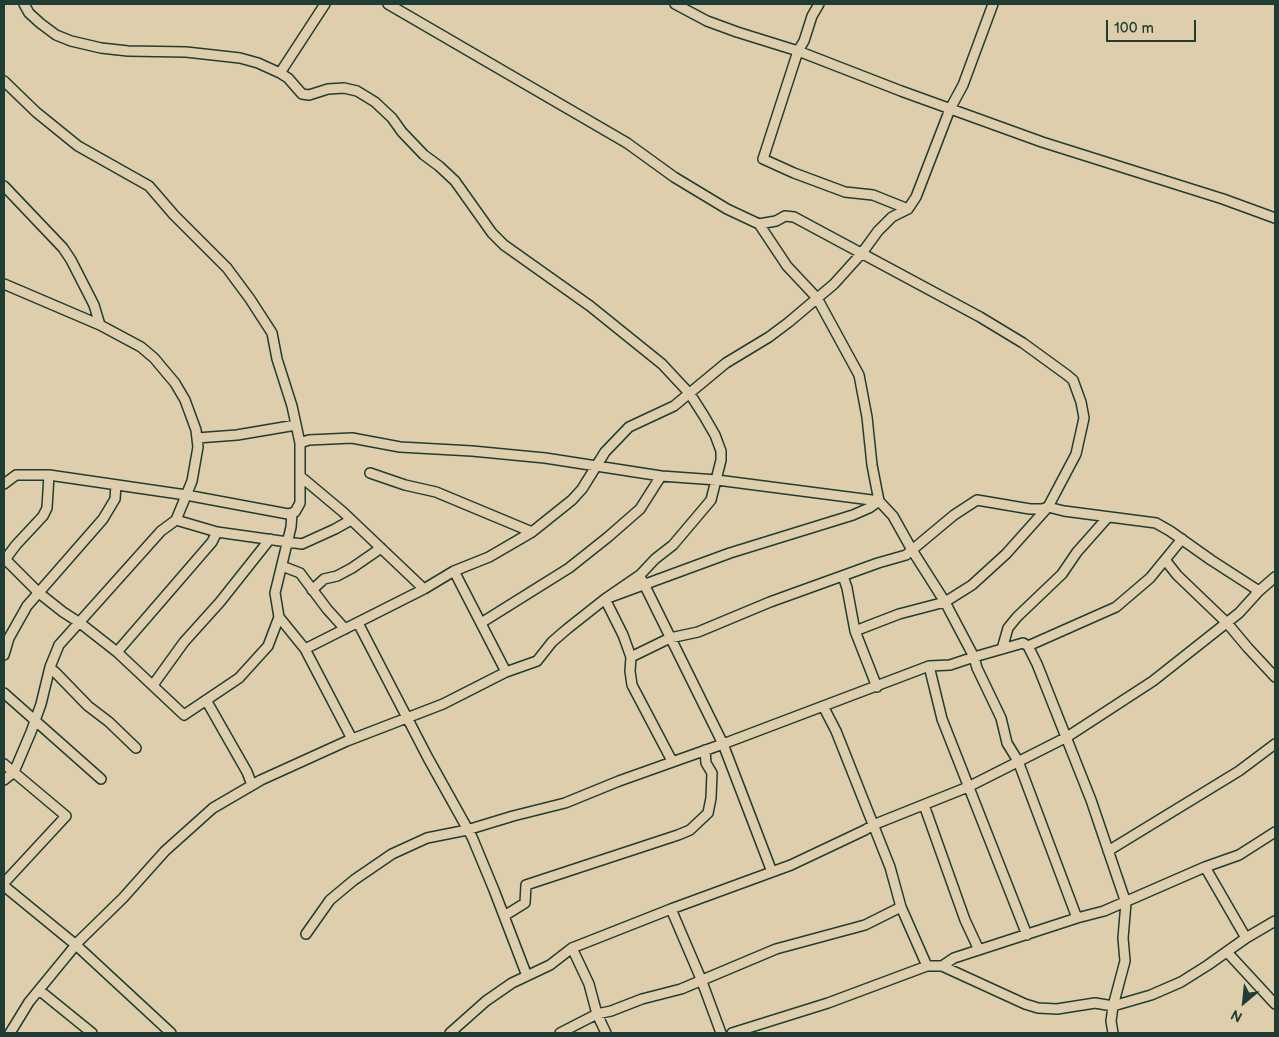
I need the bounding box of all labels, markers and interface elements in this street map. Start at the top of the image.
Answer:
scale bar [1109,10,1199,42]
text: 100 m [1114,19,1154,38]
north arrow [1219,977,1269,1027]
text: N [1228,1006,1245,1026]

